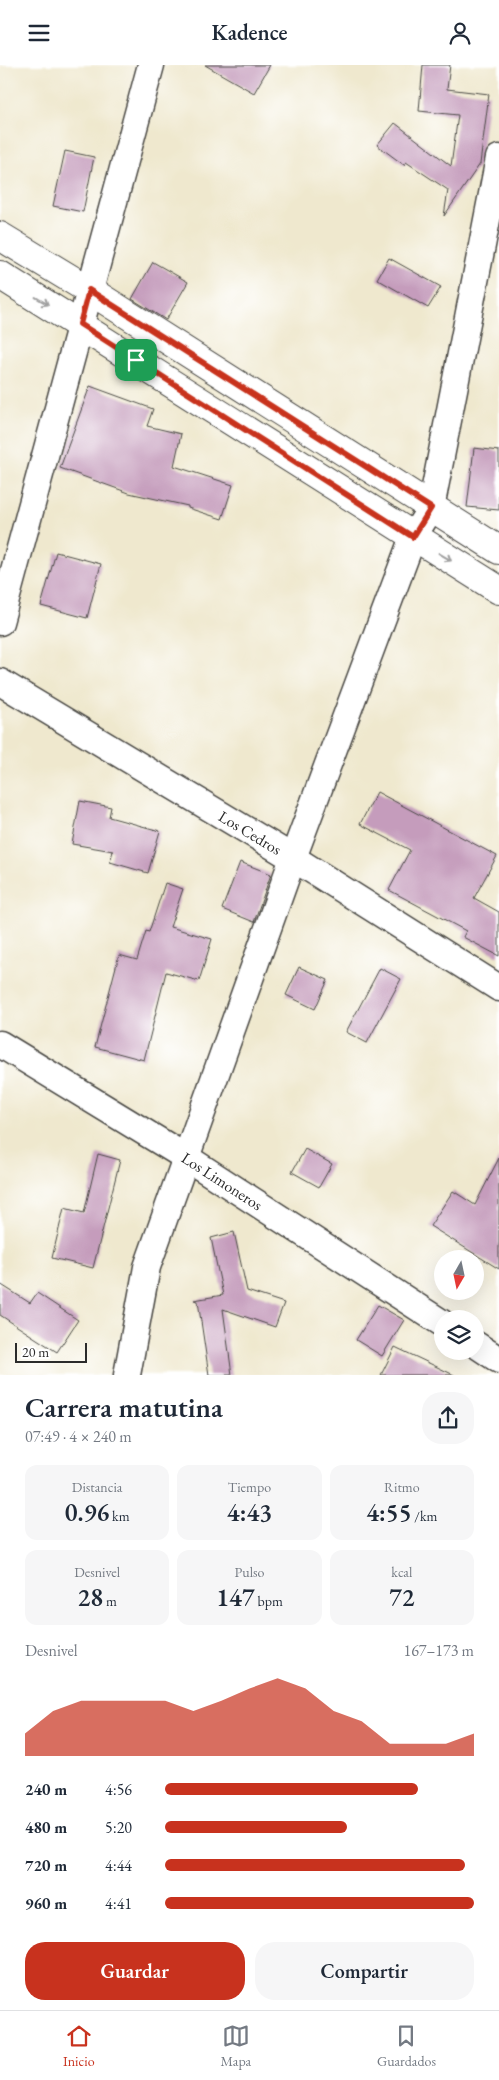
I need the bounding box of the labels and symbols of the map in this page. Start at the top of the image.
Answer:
one-way arrow [34,296,48,306]
pin [115,339,157,381]
one-way arrow [437,552,451,562]
street label: Los Cedros [215,805,286,859]
street label: Los Limoneros [178,1147,267,1215]
north arrow [434,1250,484,1300]
scale bar [15,1340,88,1363]

